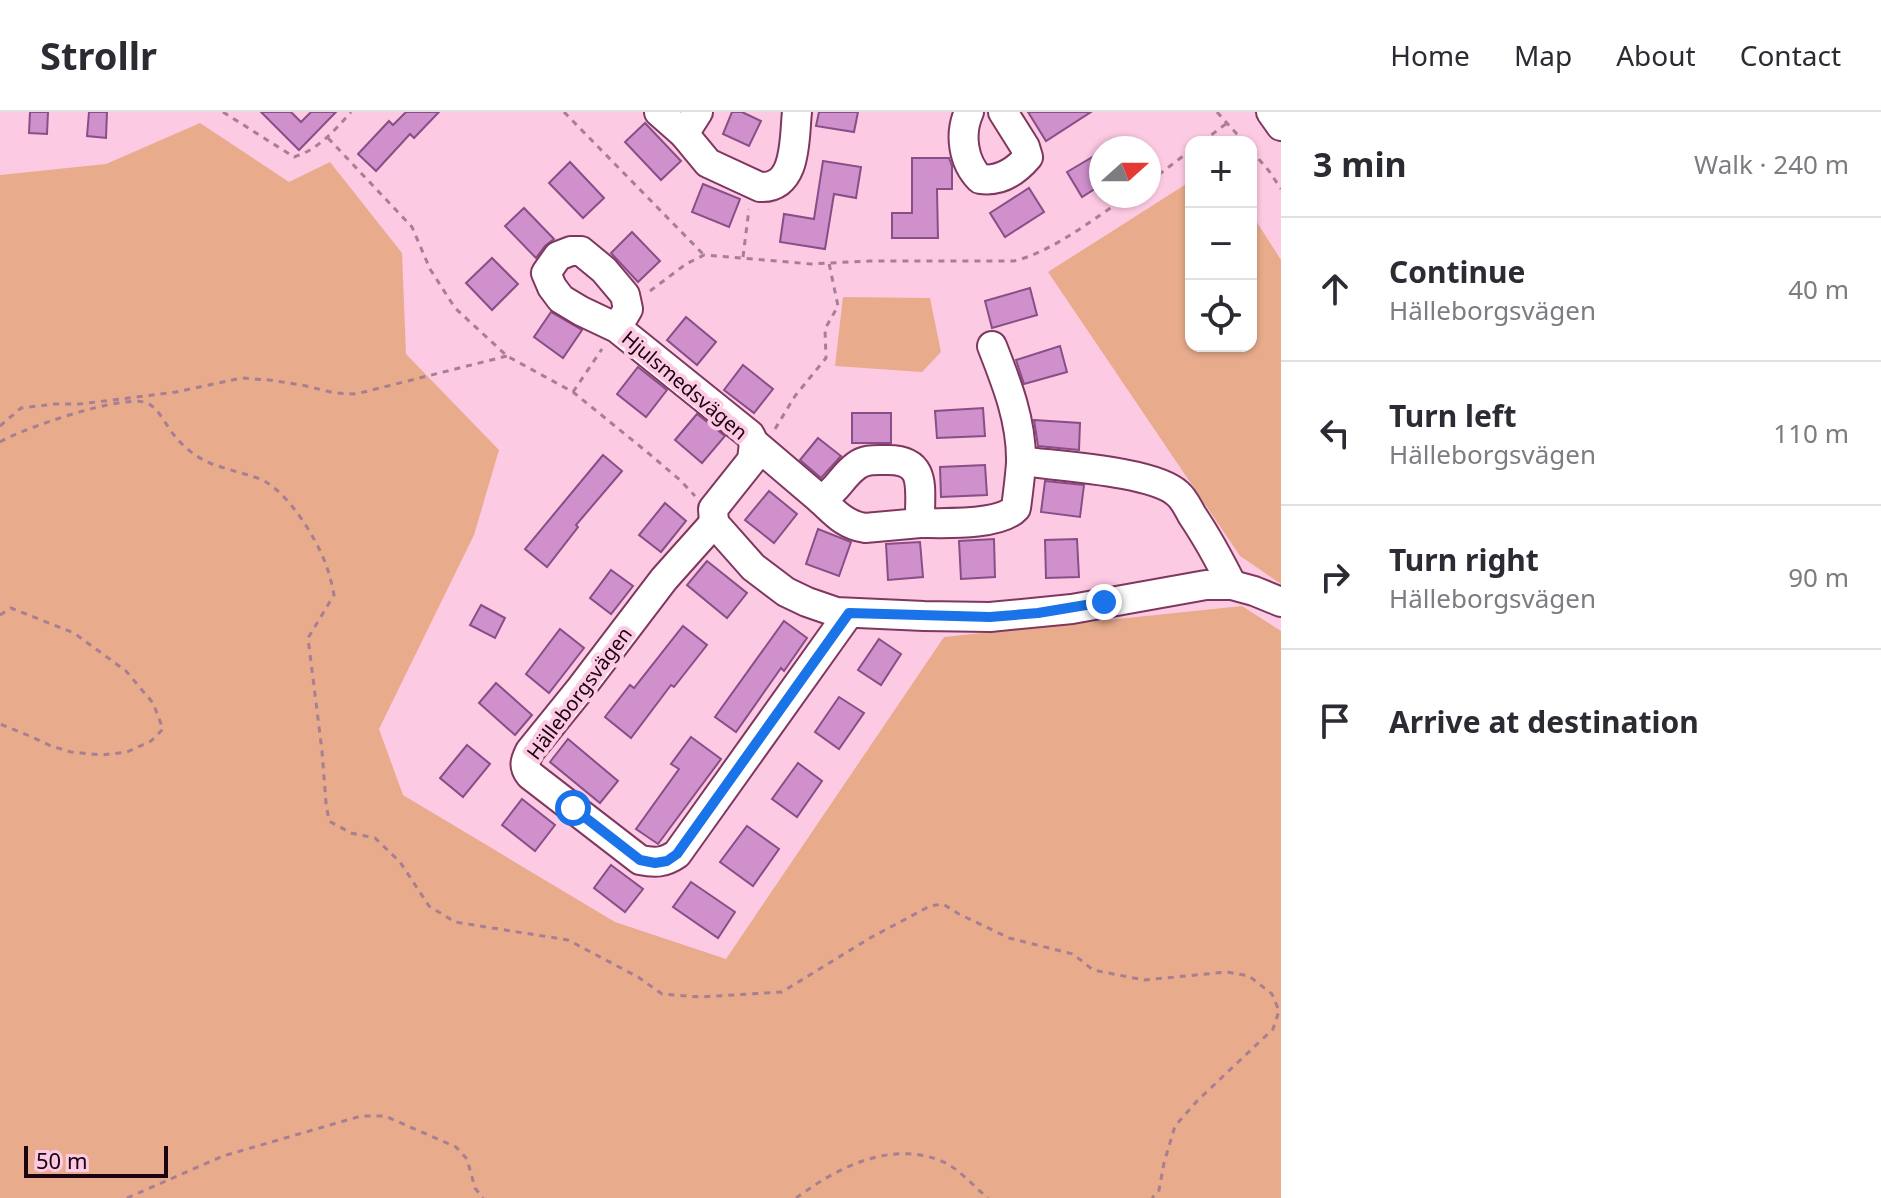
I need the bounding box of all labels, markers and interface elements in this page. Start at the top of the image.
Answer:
text: Strollr [40,29,157,81]
text: Home [1390,36,1470,74]
text: Map [1514,36,1572,74]
text: About [1616,36,1696,74]
text: Contact [1740,36,1841,74]
north arrow [1089,136,1161,208]
map controls [1185,136,1257,352]
button: + [1185,136,1257,208]
text: 3 min [1313,141,1407,187]
text: Walk · 240 m [1694,146,1849,182]
button: − [1185,208,1257,280]
text: Continue [1389,251,1525,292]
icon: ahead [1313,267,1357,311]
text: 40 m [1788,271,1849,307]
button: locate [1185,280,1257,352]
text: Hälleborgsvägen [1389,292,1596,328]
street label: Hjulsmedsvägen [616,324,754,446]
text: Turn left [1389,395,1517,436]
icon: left [1313,411,1357,455]
text: 110 m [1773,415,1849,451]
text: Hälleborgsvägen [1389,436,1596,472]
text: Turn right [1389,539,1539,580]
icon: right [1313,555,1357,599]
text: 90 m [1788,559,1849,595]
text: Hälleborgsvägen [1389,580,1596,616]
route end [1086,584,1122,620]
street label: Hälleborgsvägen [520,621,638,765]
icon: arrive [1313,699,1357,743]
text: Arrive at destination [1389,701,1699,742]
route start [555,790,591,826]
scale bar [24,1142,168,1178]
text: 50 m [36,1145,87,1175]

